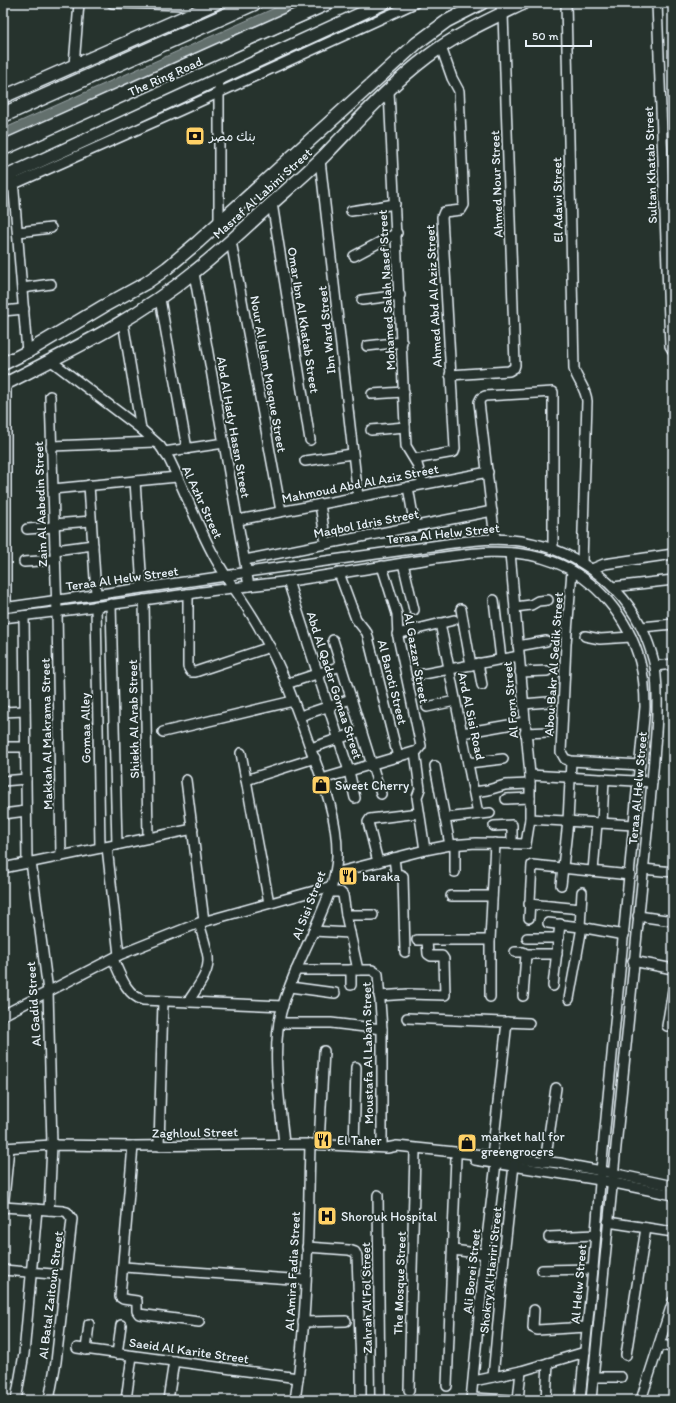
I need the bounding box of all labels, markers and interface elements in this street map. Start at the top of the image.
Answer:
scale bar [526,22,591,48]
text: 50 m [532,29,558,43]
street label: The Ring Road [126,53,205,100]
street label: Sultan Khatab Street [641,106,660,224]
bank icon: بنك مصر [184,125,206,147]
place label: بنك مصر [208,129,256,145]
street label: Ahmed Nour Street [487,130,506,238]
street label: Masraf Al Labini Street [210,145,315,242]
street label: El Adawi Street [549,157,566,243]
street label: Mohamed Salah Nasef Street [375,209,398,371]
street label: Ahmed Abd Al Aziz Street [422,224,445,368]
street label: Omar Ibn Al Khatab Street [285,246,323,394]
street label: Ibn Ward Street [314,285,339,375]
street label: Nour Al Islam Mosque Street [247,295,290,454]
street label: Abd Al Hady Hassn Street [214,355,253,499]
street label: Zain Al Aabedin Street [31,441,50,567]
street label: Mahmoud Abd Al Aziz Street [280,461,440,506]
street label: Al Azhr Street [179,463,226,541]
street label: Maqbol Idris Street [312,506,420,541]
street label: Teraa Al Helw Street [386,520,500,547]
street label: Teraa Al Helw Street [65,563,179,594]
street label: Abou Bakr Al Sedik Street [541,591,566,737]
street label: Abd Al Qader Gomaa Street [304,609,366,761]
street label: Al Gazzar Street [401,612,432,705]
street label: Al Baroti Street [375,638,410,726]
street label: Makkah Al Makrama Street [38,658,55,810]
street label: Shiekh Al Arab Street [125,659,142,779]
street label: Al Forn Street [500,661,521,739]
street label: Ard Al Sisi Road [455,671,488,761]
street label: Gomaa Alley [77,693,94,763]
street label: Teraa Al Helw Street [625,731,650,845]
shop icon: Sweet Cherry [310,774,332,796]
place label: Sweet Cherry [335,778,409,793]
restaurant icon: baraka [337,865,359,887]
street label: Al Sisi Street [289,869,328,942]
place label: baraka [362,869,401,884]
street label: Al Gadid Street [23,961,44,1047]
street label: Moustafa Al Laban Street [359,982,376,1124]
street label: Zaghloul Street [152,1124,238,1141]
restaurant icon: El Taher [312,1129,334,1151]
place label: market hall for greengrocers [481,1129,566,1159]
shop icon: market hall for greengrocers [456,1132,478,1154]
place label: El Taher [337,1133,382,1148]
hospital icon: Shorouk Hospital [316,1205,338,1227]
street label: Shokry Al Hariri Street [476,1206,505,1334]
place label: Shorouk Hospital [341,1209,437,1224]
street label: Al Amira Fadia Street [282,1211,303,1331]
street label: Ali Borei Street [460,1228,483,1314]
street label: Al Batal Zaitoun Street [35,1230,66,1360]
street label: The Mosque Street [390,1231,409,1335]
street label: Zahrah Al Fol Street [358,1242,375,1354]
street label: Al Helw Street [568,1243,589,1325]
street label: Saeid Al Karite Street [128,1335,250,1366]

